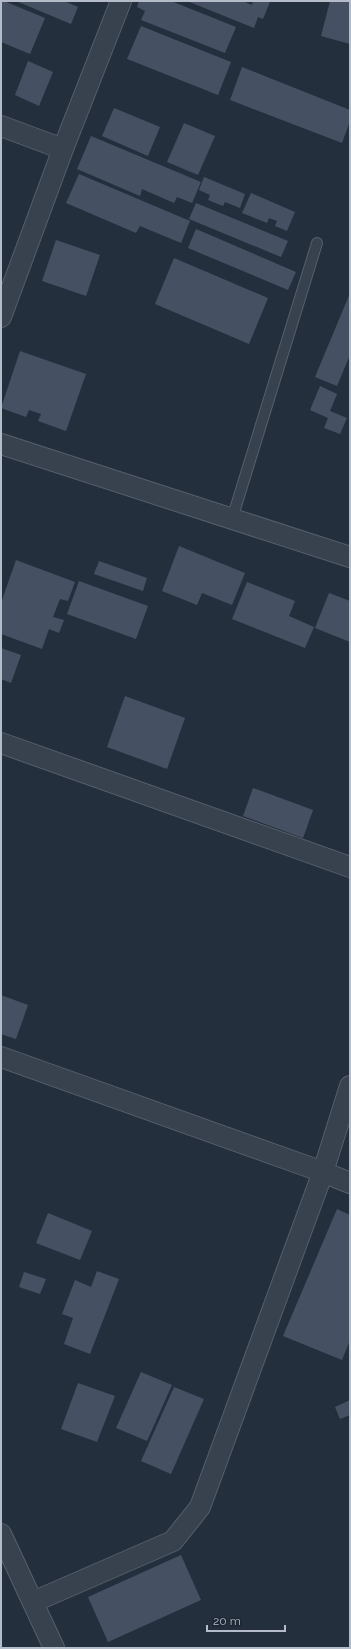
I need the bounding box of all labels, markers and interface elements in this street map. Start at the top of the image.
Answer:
scale bar [207,1607,285,1633]
text: 20 m [213,1614,241,1628]

